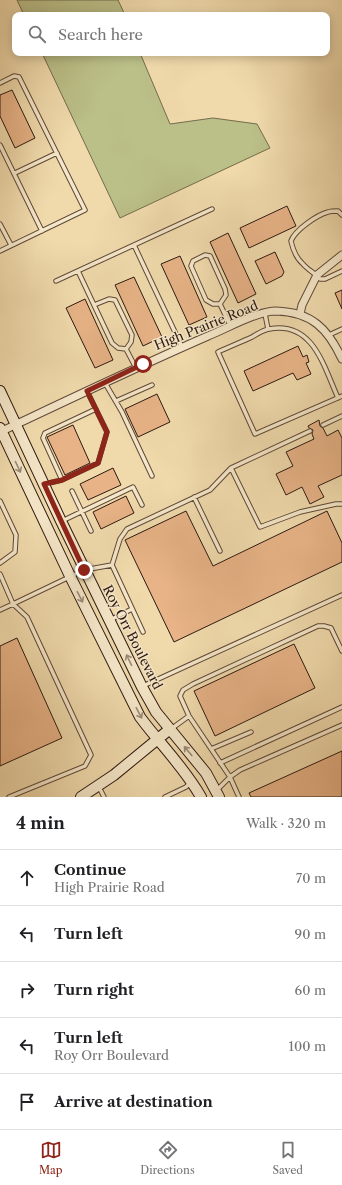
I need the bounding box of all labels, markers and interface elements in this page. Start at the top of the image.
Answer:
search box [12,12,330,56]
icon: search [26,23,48,45]
text: Search here [58,25,143,44]
street label: High Prairie Road [152,297,260,353]
route start [134,355,152,373]
one-way arrow [15,460,22,472]
route end [75,561,93,579]
street label: Roy Orr Boulevard [100,582,166,692]
one-way arrow [77,590,84,602]
one-way arrow [125,654,132,666]
one-way arrow [135,707,143,719]
one-way arrow [184,746,193,756]
text: 4 min [16,813,65,833]
text: Walk · 320 m [246,815,326,831]
text: Continue [54,860,126,879]
icon: ahead [16,867,38,889]
text: 70 m [296,870,326,886]
text: High Prairie Road [54,879,165,895]
icon: left [16,923,38,945]
text: Turn left [54,924,123,943]
text: 90 m [295,926,326,942]
icon: right [16,979,38,1001]
text: Turn right [54,980,134,999]
text: 60 m [295,982,326,998]
text: Turn left [54,1028,123,1047]
icon: left [16,1035,38,1057]
text: 100 m [288,1038,326,1054]
text: Roy Orr Boulevard [54,1047,169,1063]
icon: arrive [16,1091,38,1113]
text: Arrive at destination [54,1092,213,1111]
tab: Map [39,1139,63,1177]
tab: Directions [140,1139,195,1177]
tab: Saved [273,1139,303,1177]

